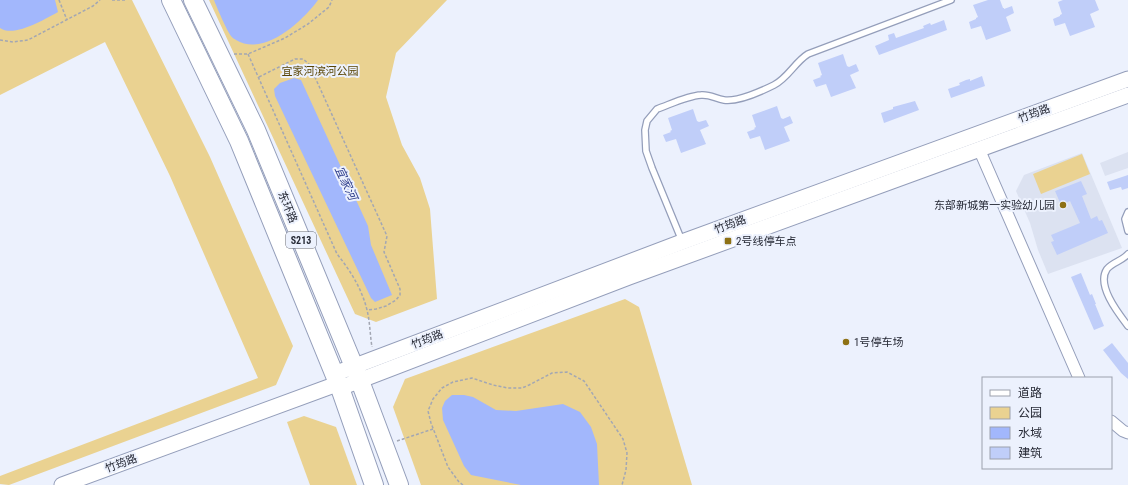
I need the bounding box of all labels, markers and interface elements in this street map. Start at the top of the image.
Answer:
park label: 宜家河滨河公园 [282,65,359,78]
street label: 竹筠路 [1016,102,1052,125]
water label: 宜家河 [332,164,361,204]
street label: 东环路 [275,189,300,225]
place label: 东部新城第一实验幼儿园 [934,199,1055,212]
marker: 东部新城第一实验幼儿园 [1058,200,1068,210]
street label: 竹筠路 [712,213,748,236]
road number: S213 [286,232,316,248]
place label: 2号线停车点 [736,235,796,248]
marker: 2号线停车点 [723,236,733,246]
street label: 竹筠路 [409,327,445,351]
place label: 1号停车场 [854,336,903,349]
marker: 1号停车场 [841,337,851,347]
legend [982,377,1112,469]
text: 道路 [1018,386,1042,400]
text: 公园 [1018,406,1042,420]
text: 水域 [1018,426,1042,440]
text: 建筑 [1018,446,1042,460]
street label: 竹筠路 [103,452,139,475]

